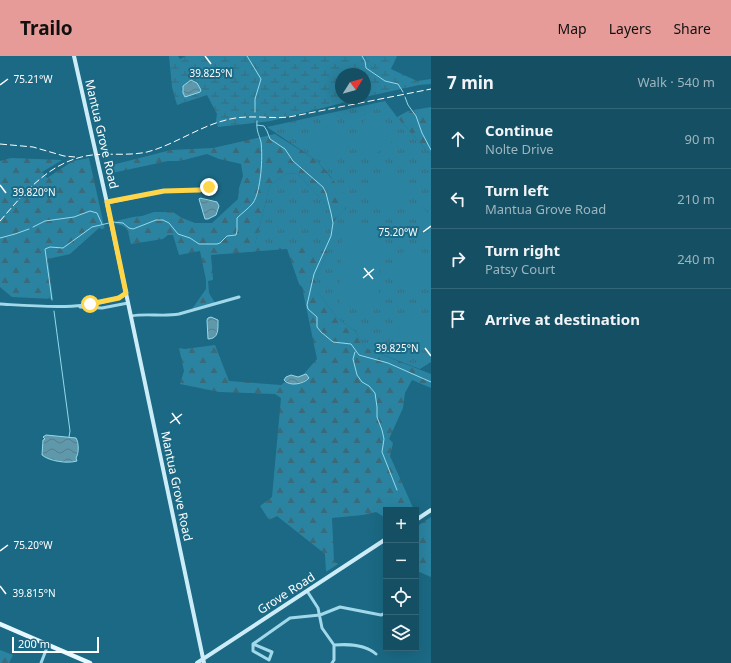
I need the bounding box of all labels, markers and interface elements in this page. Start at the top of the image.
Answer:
text: Trailo [20,15,73,41]
text: Map [558,19,587,38]
text: Layers [609,19,651,38]
text: Share [673,19,711,38]
text: 39.825°N [189,66,233,80]
north arrow [335,68,371,104]
text: 7 min [447,71,494,94]
text: 75.21°W [13,72,53,86]
text: Walk · 540 m [637,73,715,91]
street label: Mantua Grove Road [81,78,123,190]
text: Continue [485,120,553,140]
icon: ahead [447,128,469,150]
text: 90 m [685,130,715,148]
text: Nolte Drive [485,140,554,158]
route end [200,178,218,196]
text: Turn left [485,180,549,200]
text: 39.820°N [12,185,56,199]
icon: left [447,188,469,210]
text: 210 m [677,190,715,208]
text: Mantua Grove Road [485,200,606,218]
text: 75.20°W [378,225,418,239]
text: Turn right [485,240,560,260]
icon: right [447,248,469,270]
text: 240 m [677,250,715,268]
text: Patsy Court [485,260,555,278]
route start [81,295,99,313]
icon: arrive [447,308,469,330]
text: Arrive at destination [485,309,640,329]
text: 39.825°N [375,341,419,355]
street label: Mantua Grove Road [157,429,197,543]
map controls [383,507,419,651]
button: + [383,507,419,543]
text: 75.20°W [13,538,53,552]
button: − [383,543,419,579]
street label: Grove Road [254,568,318,618]
button: locate [383,579,419,615]
text: 39.815°N [12,586,56,600]
button: layers [383,615,419,651]
scale bar [12,635,99,654]
text: 200 m [18,636,50,651]

